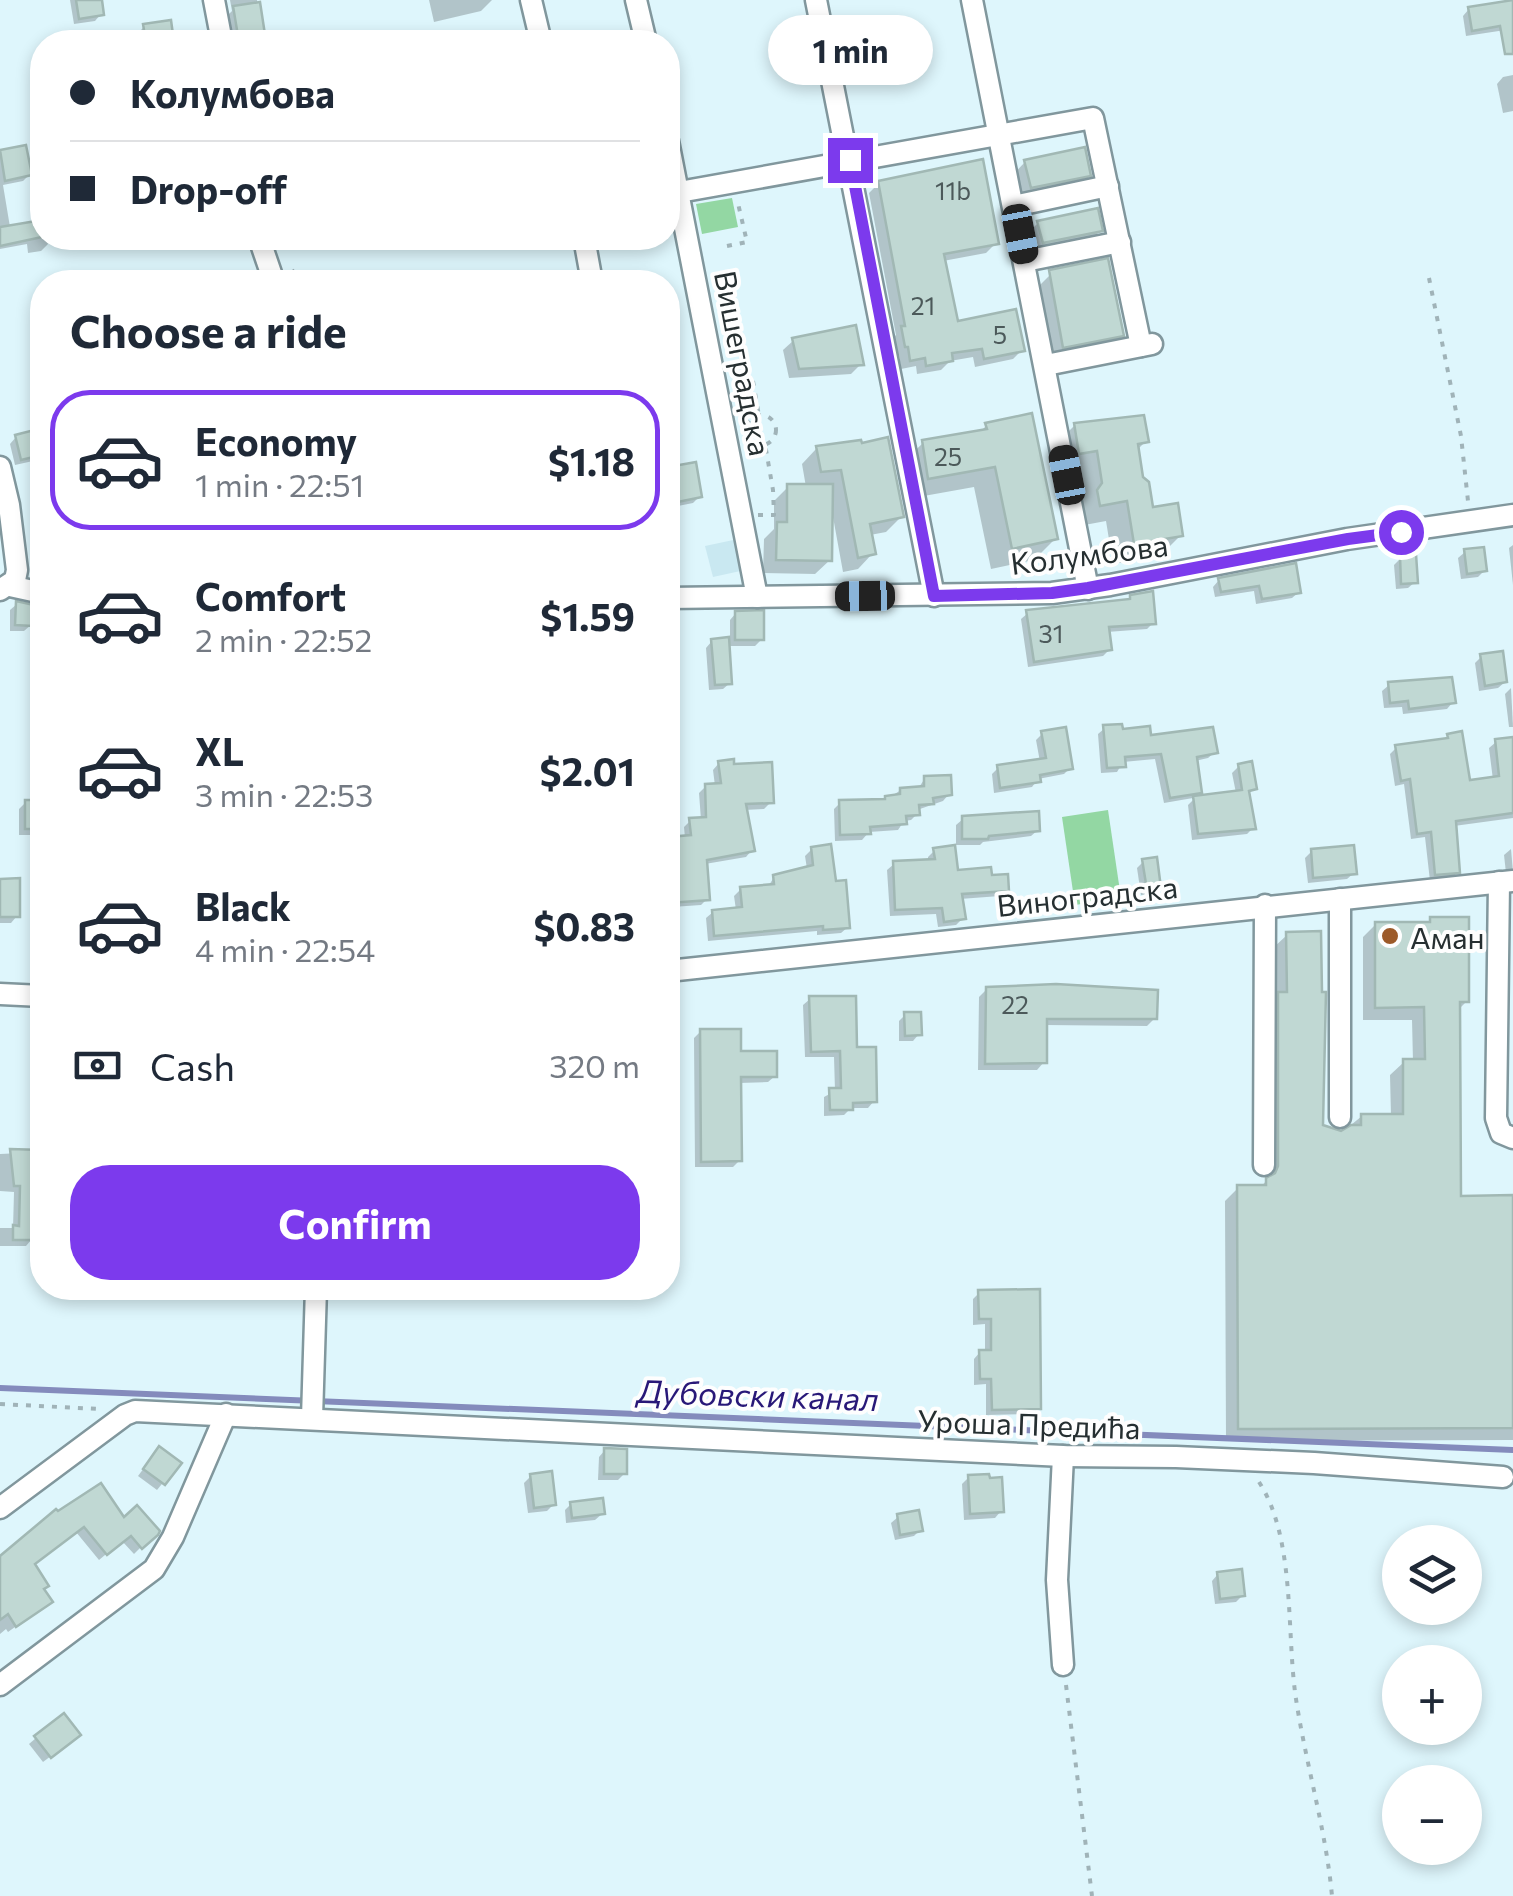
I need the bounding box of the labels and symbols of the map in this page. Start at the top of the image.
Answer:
callout: 1 min [768,15,932,85]
route end [828,138,873,183]
house number: 11b [935,175,971,205]
car [1000,202,1040,266]
street label: Вишеградска [708,267,780,459]
house number: 21 [911,290,935,320]
house number: 5 [993,319,1007,349]
house number: 25 [934,441,962,471]
car [1047,443,1087,507]
route start [1379,510,1424,555]
street label: Колумбова [1008,525,1170,581]
car [835,580,895,612]
house number: 31 [1039,618,1063,648]
street label: Виноградска [995,867,1179,923]
place label: Аман [1410,918,1485,955]
marker: Аман [1379,925,1401,947]
house number: 22 [1001,989,1029,1019]
water label: Дубовски канал [634,1370,879,1418]
street label: Уроша Предића [917,1401,1141,1445]

